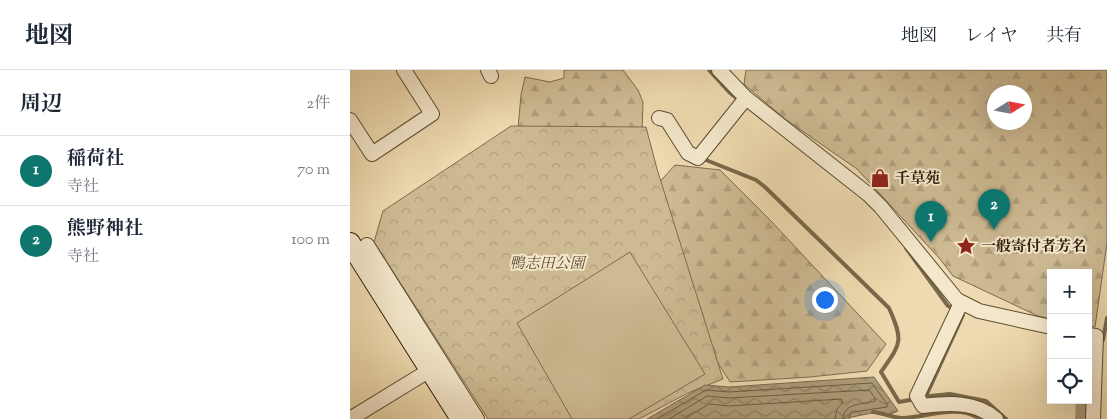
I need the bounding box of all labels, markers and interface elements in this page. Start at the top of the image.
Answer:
text: 地図 [25,20,73,54]
text: 地図 [901,24,937,50]
text: レイヤ [965,24,1018,50]
text: 共有 [1046,24,1082,50]
north arrow [987,85,1032,130]
text: 周辺 [20,90,62,120]
text: 2件 [307,93,330,116]
text: 稲荷社 [67,146,124,173]
text: 1 [33,159,39,182]
text: 70 m [297,159,330,182]
shop icon: 千草苑 [869,167,891,189]
place label: 千草苑 [895,169,940,190]
text: 寺社 [67,176,99,199]
pin: 2 [978,189,1010,230]
pin: 1 [915,201,947,242]
text: 熊野神社 [67,216,143,243]
text: 2 [32,229,40,252]
text: 100 m [291,229,330,252]
place icon: 一般寄付者芳名 [955,235,977,257]
place label: 一般寄付者芳名 [981,237,1086,258]
text: 寺社 [67,246,99,269]
park label: 鴨志田公園 [509,254,587,275]
map controls [1047,269,1092,404]
button: + [1047,269,1092,314]
your location [812,287,838,313]
button: − [1047,314,1092,359]
button: locate [1047,359,1092,404]

